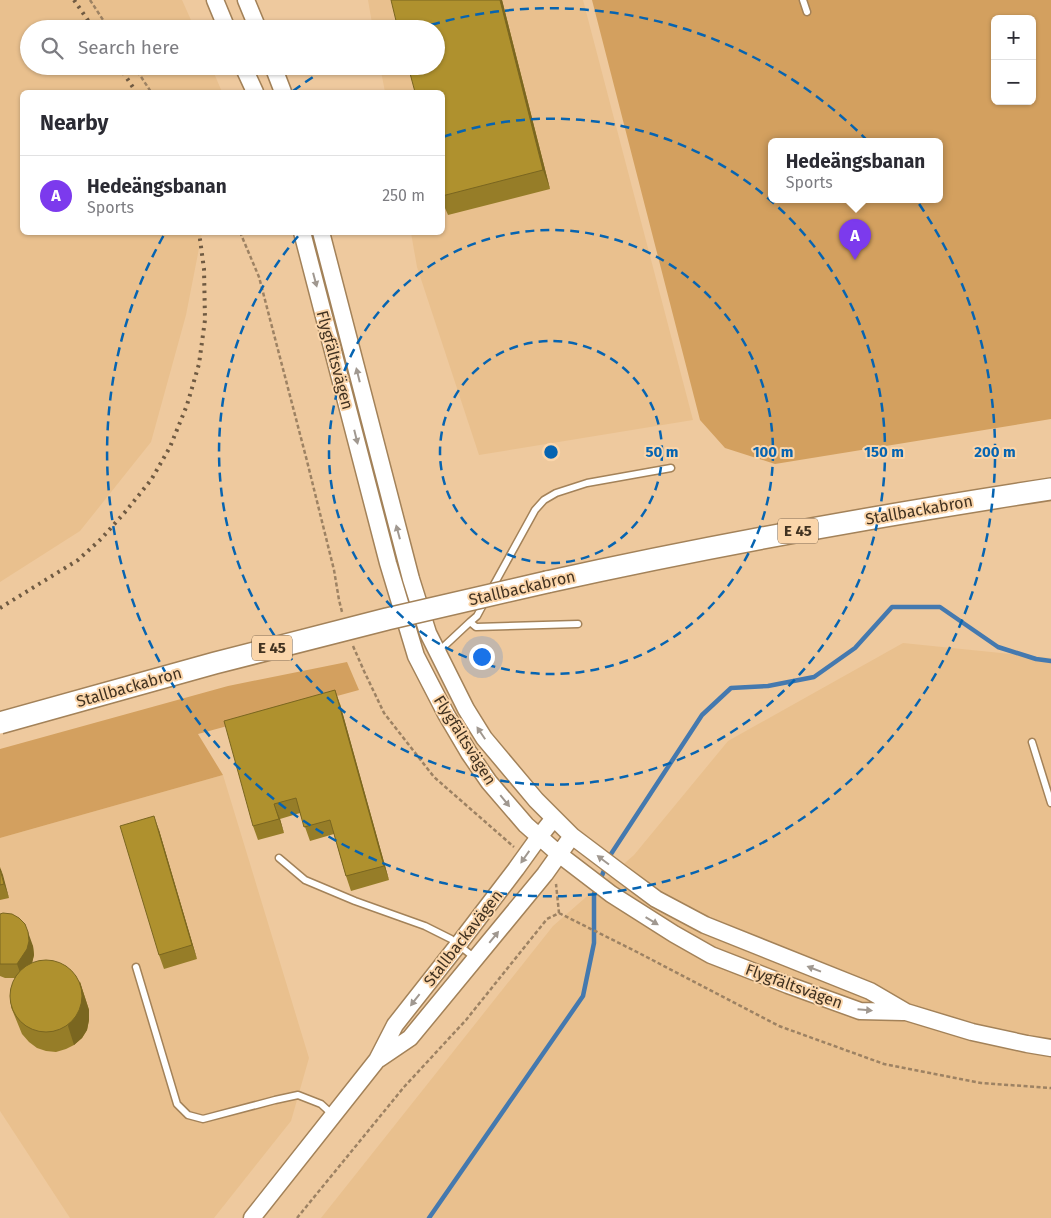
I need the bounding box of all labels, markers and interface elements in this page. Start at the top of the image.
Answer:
map controls [991,15,1036,105]
button: + [991,15,1036,60]
search box [20,20,445,75]
icon: search [38,34,66,62]
text: Search here [78,36,179,59]
button: − [991,60,1036,105]
text: Nearby [40,110,108,136]
popup [768,138,943,203]
text: Hedeängsbanan [786,150,925,173]
text: Sports [786,173,833,192]
text: Hedeängsbanan [87,175,227,198]
text: A [51,186,61,205]
text: 250 m [382,186,425,205]
text: Sports [87,198,134,217]
pin: A [839,219,871,260]
one-way arrow [311,272,319,287]
street label: Flygfältsvägen [313,308,357,412]
one-way arrow [353,367,361,382]
one-way arrow [352,429,360,444]
centre of rings [542,443,560,461]
text: 50 m [645,443,679,461]
text: 100 m [753,443,793,461]
text: 150 m [864,443,904,461]
text: 200 m [974,443,1016,461]
street label: Stallbackabron [864,491,974,529]
road number: E 45 [778,518,818,544]
one-way arrow [394,524,402,539]
street label: Stallbackabron [467,567,577,609]
road number: E 45 [252,636,292,660]
your location [469,644,495,670]
street label: Stallbackabron [74,663,184,711]
street label: Flygfältsvägen [430,692,500,788]
one-way arrow [476,727,486,740]
one-way arrow [499,795,510,808]
one-way arrow [520,850,530,864]
one-way arrow [597,854,610,865]
street label: Stallbackavägen [420,886,506,990]
one-way arrow [645,917,658,926]
one-way arrow [488,930,499,943]
street label: Flygfältsvägen [743,960,845,1012]
one-way arrow [806,965,821,973]
one-way arrow [410,993,421,1006]
one-way arrow [858,1006,874,1014]

